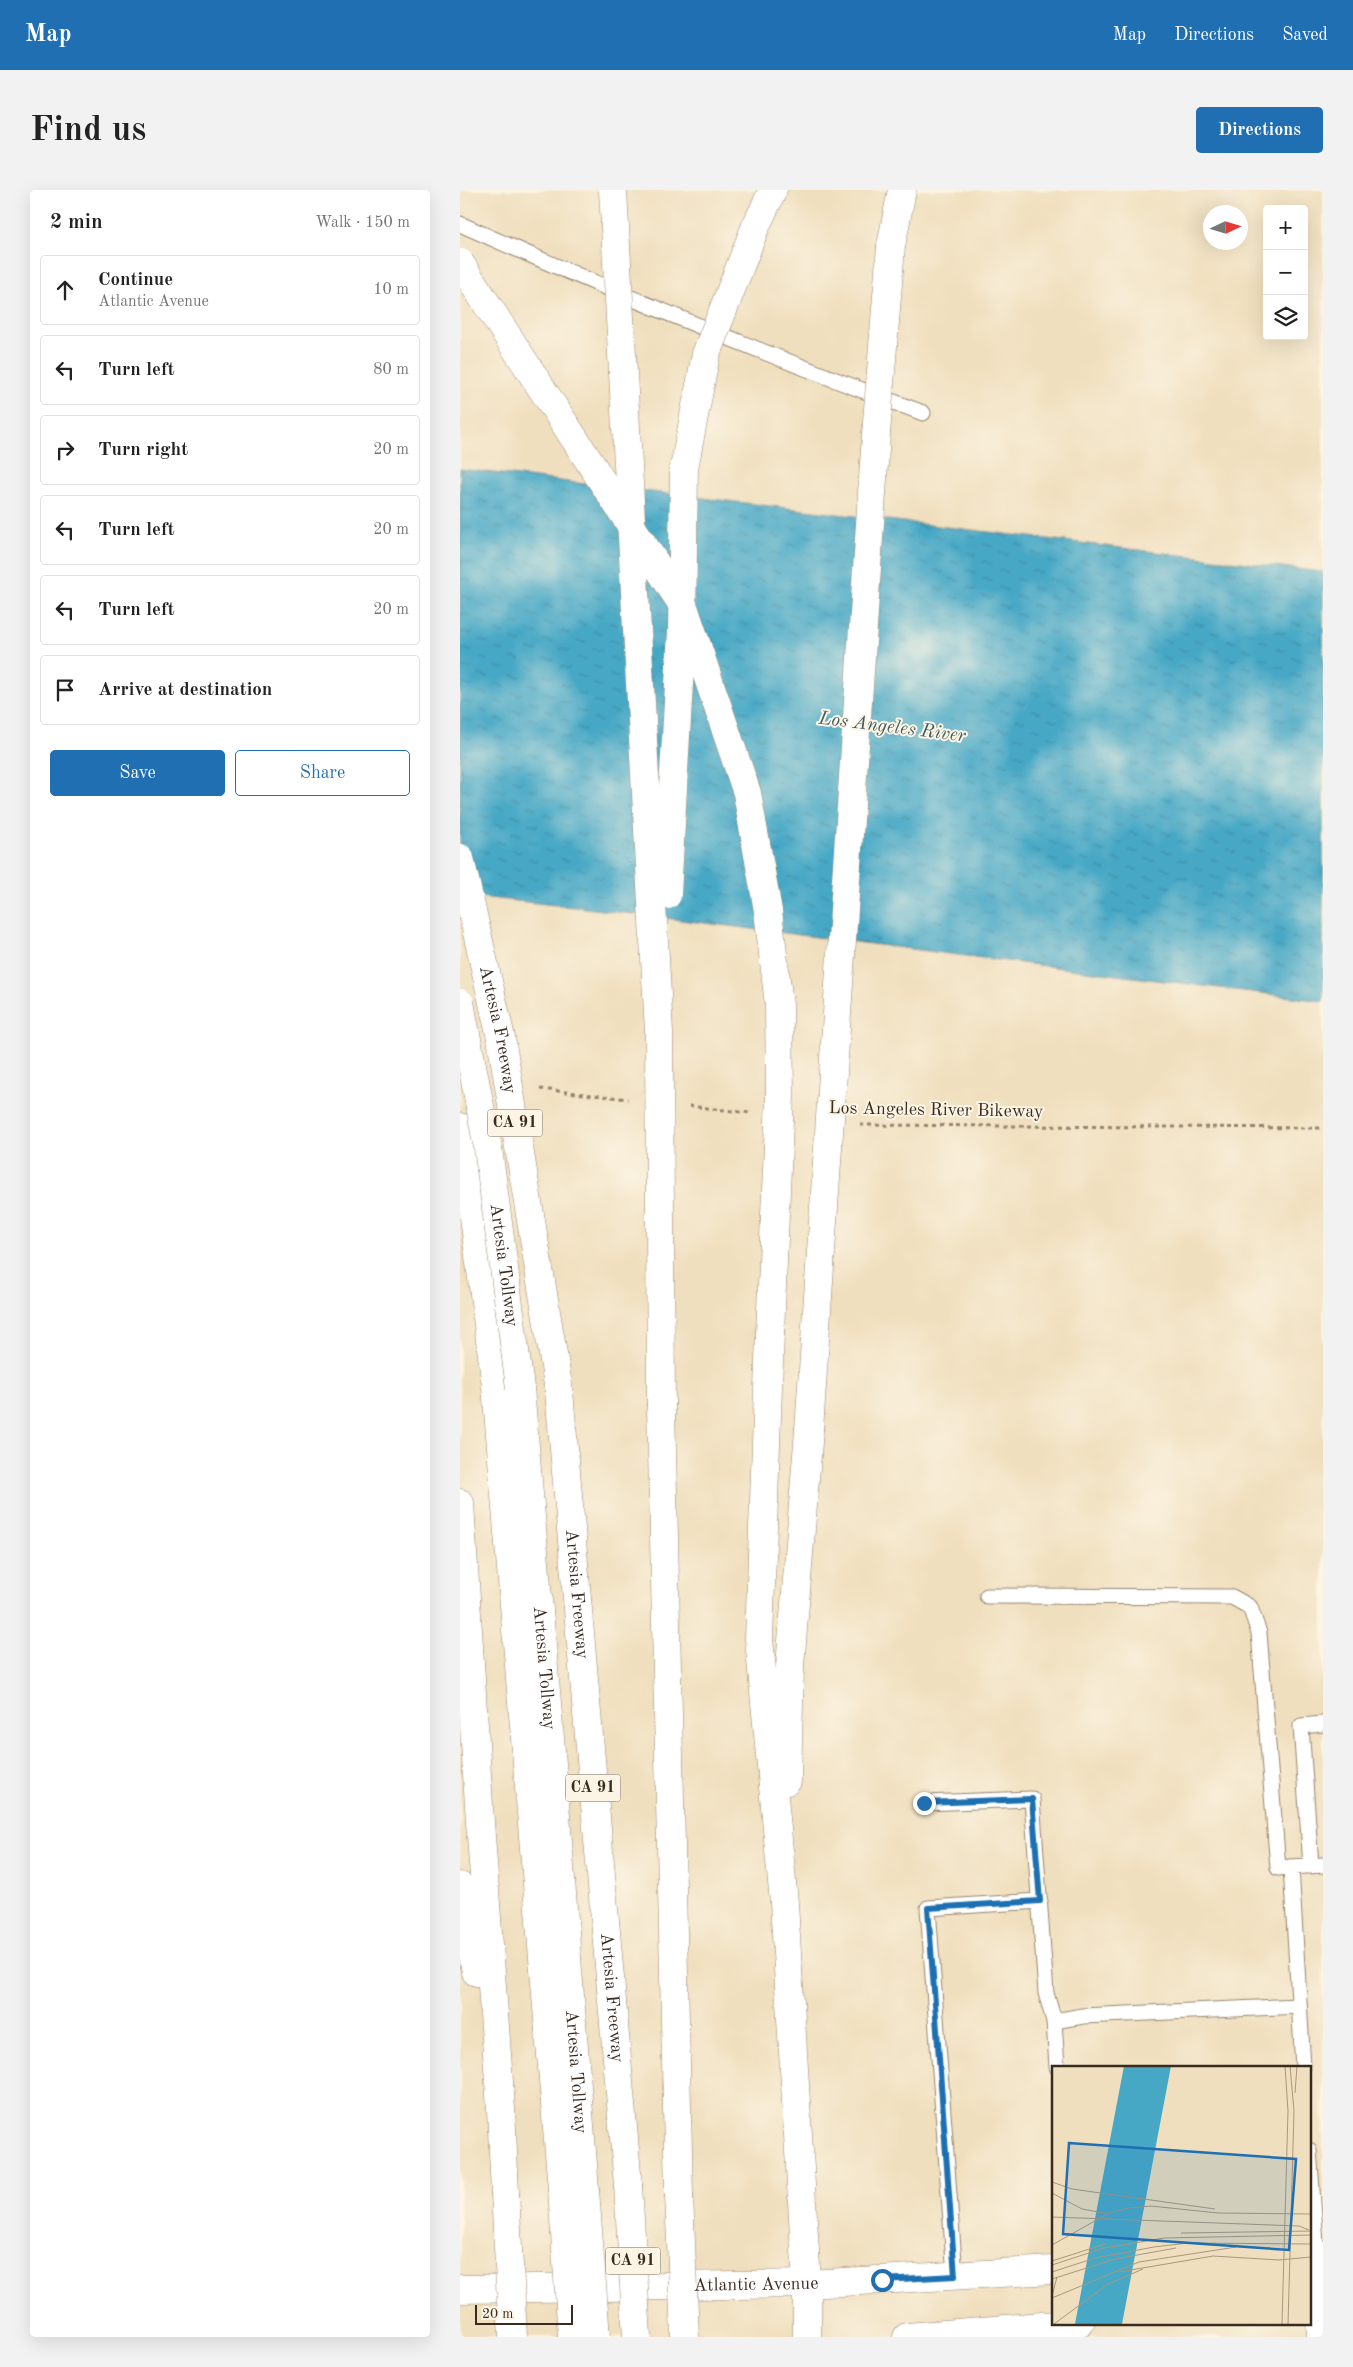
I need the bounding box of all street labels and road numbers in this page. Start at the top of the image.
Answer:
street label: Artesia Freeway [476,964,519,1096]
street label: Los Angeles River Bikeway [828,1099,1044,1121]
road number: CA 91 [488,1110,542,1136]
street label: Artesia Tollway [487,1202,521,1329]
street label: Artesia Freeway [562,1529,591,1660]
street label: Artesia Tollway [530,1605,558,1731]
road number: CA 91 [566,1775,620,1802]
street label: Artesia Freeway [597,1932,626,2064]
street label: Artesia Tollway [562,2009,590,2135]
road number: CA 91 [606,2248,660,2274]
street label: Atlantic Avenue [693,2274,819,2295]

